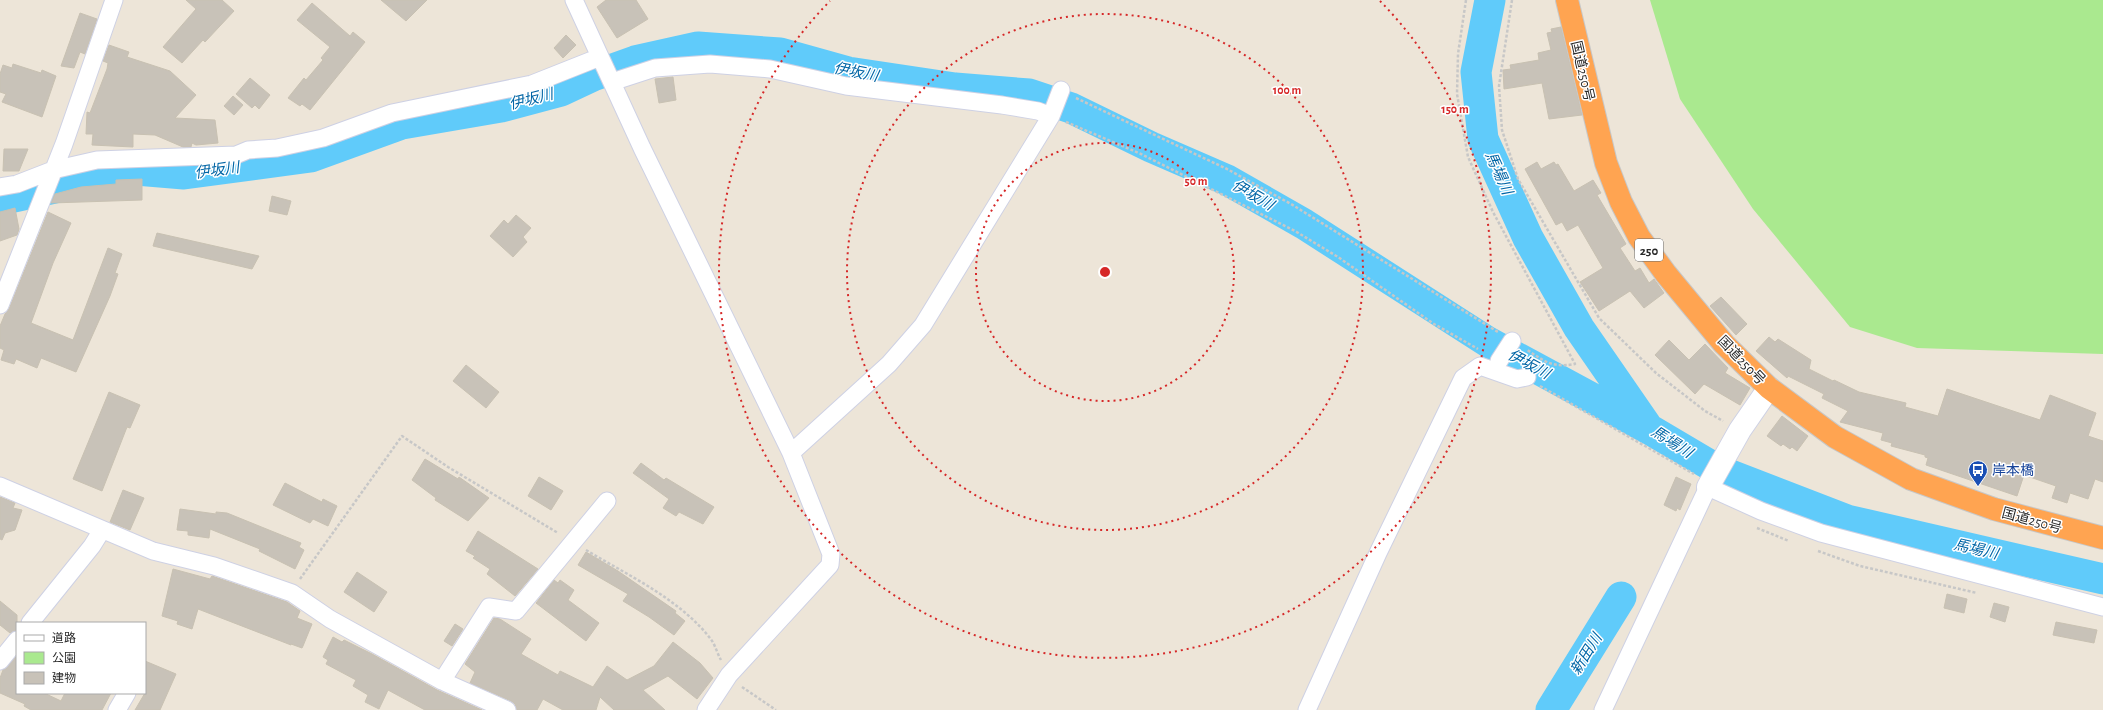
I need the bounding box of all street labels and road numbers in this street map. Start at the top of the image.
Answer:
street label: 国道250号 [1568,39,1597,103]
road number: 250 [1635,239,1663,261]
street label: 国道250号 [1715,333,1768,388]
street label: 国道250号 [2000,505,2064,536]

